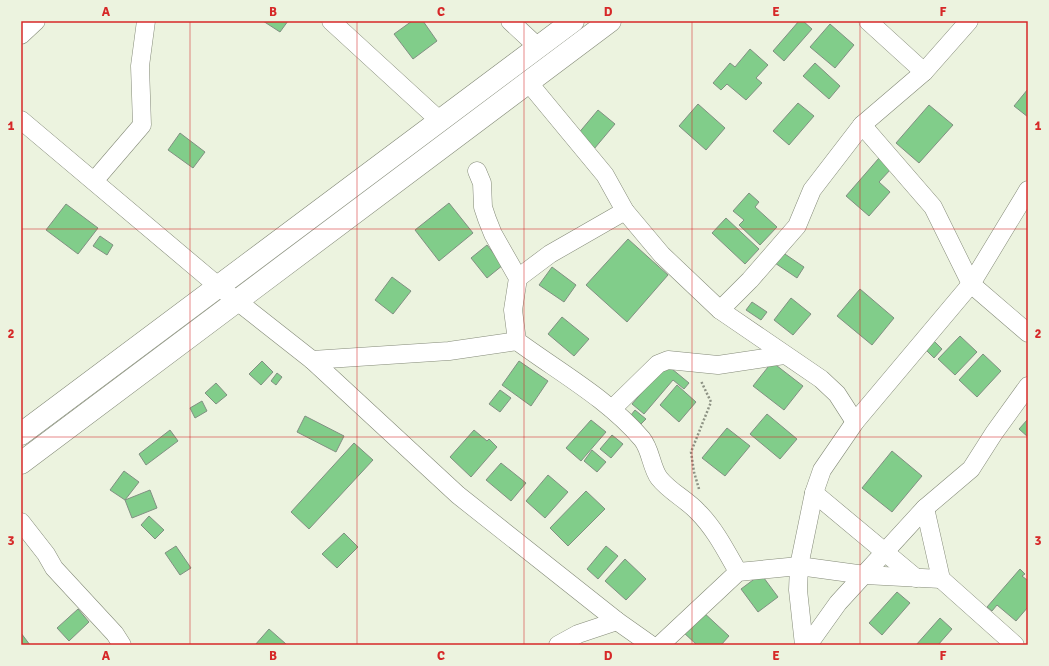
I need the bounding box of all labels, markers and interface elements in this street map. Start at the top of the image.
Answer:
text: A [102,4,111,20]
text: B [269,4,277,20]
text: C [437,4,445,20]
text: D [604,4,613,20]
text: E [772,4,780,20]
text: F [940,4,947,20]
text: 1 [7,118,15,134]
text: 1 [1034,118,1042,134]
text: 2 [7,326,15,342]
text: 2 [1034,326,1042,342]
text: 3 [7,533,15,549]
text: 3 [1034,533,1042,549]
text: A [102,648,111,664]
text: B [269,648,277,664]
text: C [437,648,445,664]
text: D [604,648,613,664]
text: E [772,648,780,664]
text: F [940,648,947,664]

